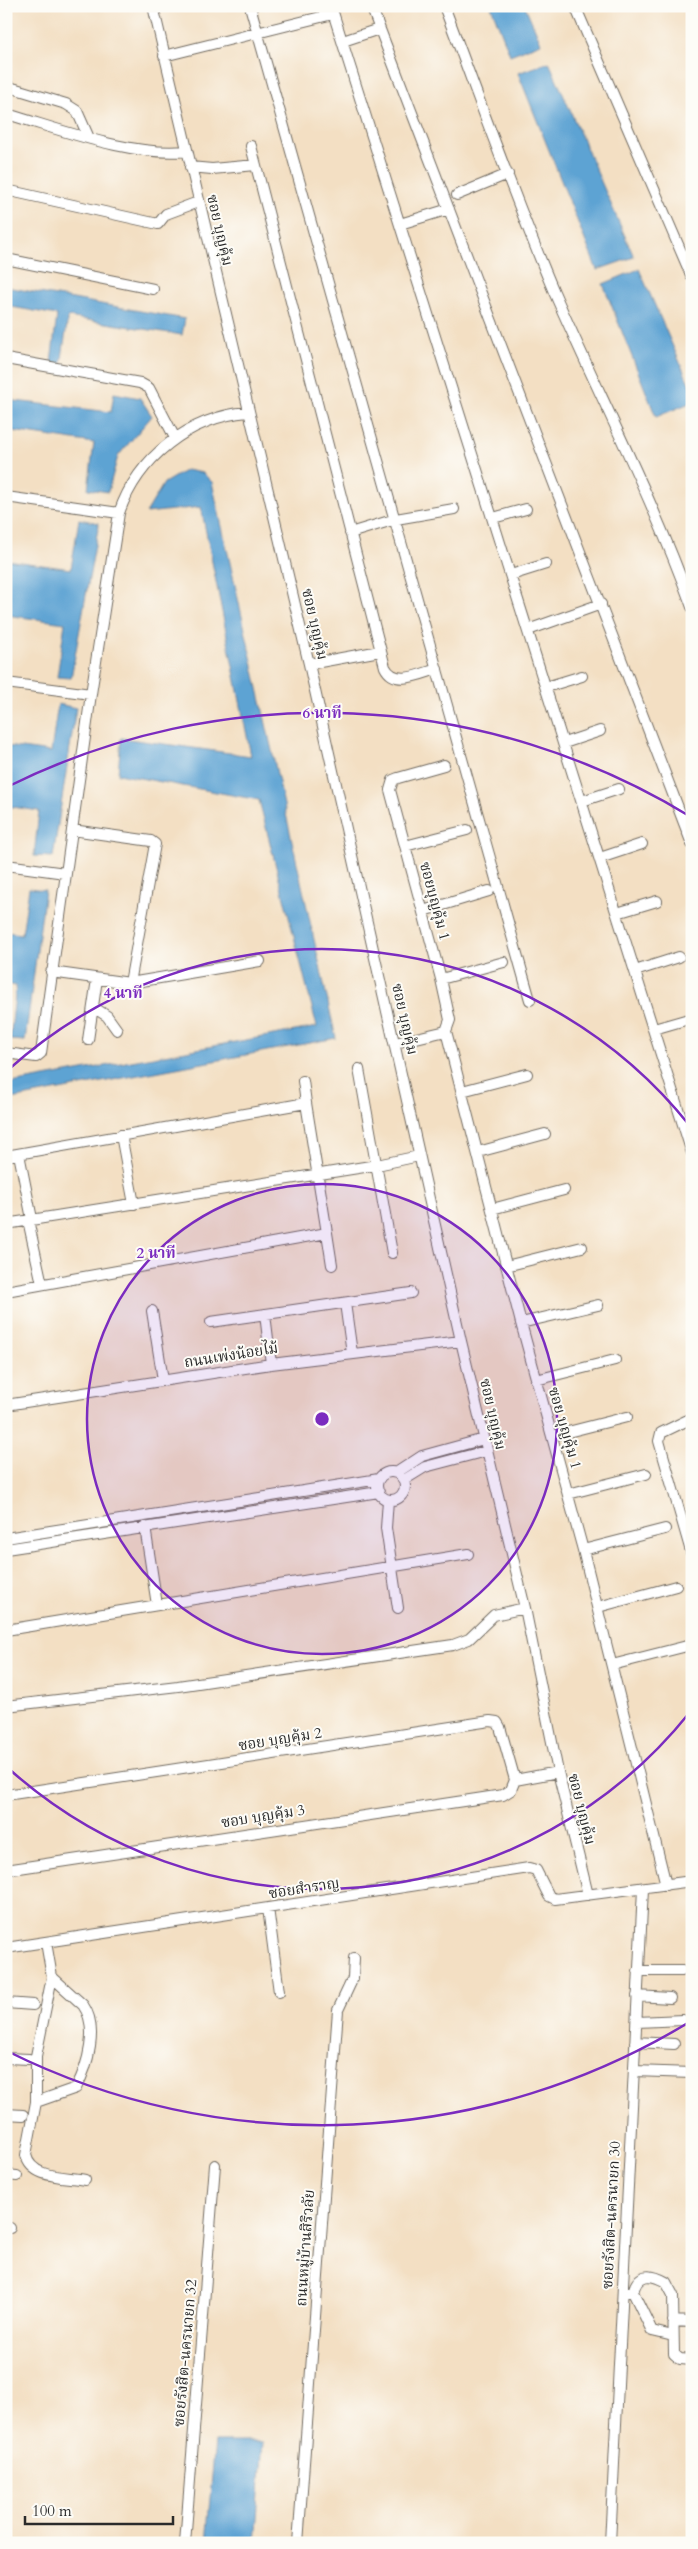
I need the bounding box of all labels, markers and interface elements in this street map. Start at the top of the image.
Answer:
street label: ซอย บุญคุ้ม [201,192,238,268]
street label: ซอย บุญคุ้ม [296,586,333,662]
text: 6 นาที [302,703,342,723]
street label: ซอยบุญคุ้ม 1 [414,860,455,943]
street label: ซอย บุญคุ้ม [386,981,423,1057]
text: 4 นาที [103,983,143,1003]
text: 2 นาที [136,1243,176,1263]
street label: ถนนเพ่งน้อยไม้ [182,1337,279,1372]
street label: ซอย บุญคุ้ม [474,1376,511,1452]
street label: ซอย บุญคุ้ม 1 [543,1385,586,1472]
centre of rings [313,1410,331,1428]
street label: ซอย บุญคุ้ม 2 [237,1722,324,1756]
street label: ซอย บุญคุ้ม [563,1771,600,1847]
street label: ซอบ บุญคุ้ม 3 [220,1799,307,1833]
street label: ซอยสำราญ [267,1873,341,1903]
street label: ซอยรังสิต-นครนายก 30 [597,2140,625,2290]
street label: ถนนหมู่บ้านสิริวลัย [291,2189,319,2307]
street label: ซอยรังสิต-นครนายก 32 [169,2278,201,2428]
scale bar [25,2494,172,2526]
text: 100 m [32,2501,72,2521]

